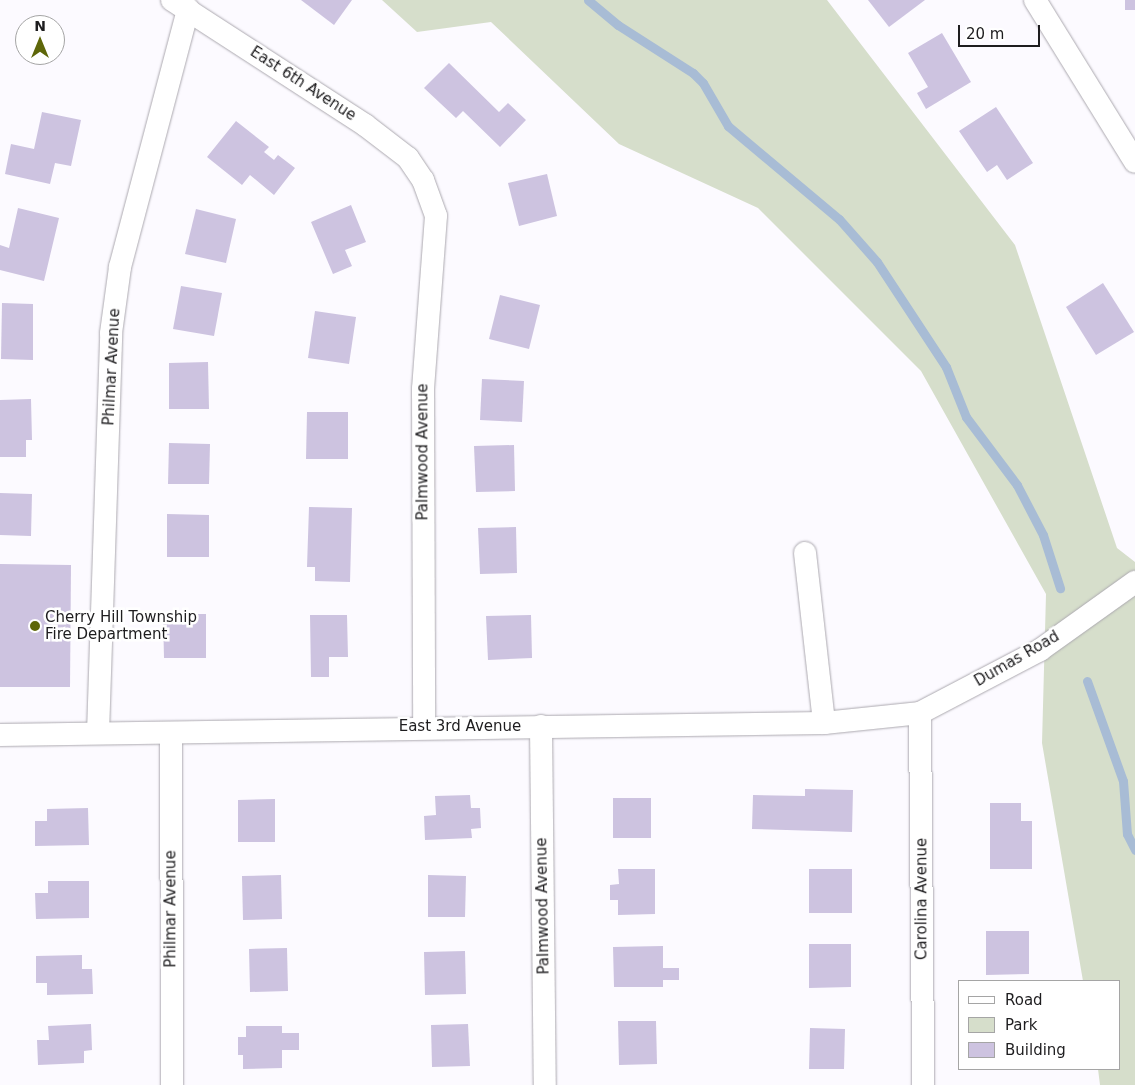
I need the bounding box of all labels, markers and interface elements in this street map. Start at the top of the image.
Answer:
north arrow [15,15,65,65]
scale bar [960,15,1042,47]
text: N [34,18,46,34]
text: 20 m [966,25,1004,43]
street label: East 6th Avenue [247,43,359,125]
street label: Philmar Avenue [100,308,124,426]
street label: Palmwood Avenue [414,384,432,520]
place label: Cherry Hill Township Fire Department [45,608,197,643]
marker: Cherry Hill Township Fire Department [29,620,41,632]
street label: Dumas Road [971,627,1063,691]
street label: East 3rd Avenue [399,718,521,736]
street label: Palmwood Avenue [533,837,553,975]
street label: Carolina Avenue [913,838,931,960]
street label: Philmar Avenue [162,850,180,968]
legend [958,980,1120,1070]
text: Road [1005,991,1043,1009]
text: Park [1005,1016,1037,1034]
text: Building [1005,1041,1066,1059]

